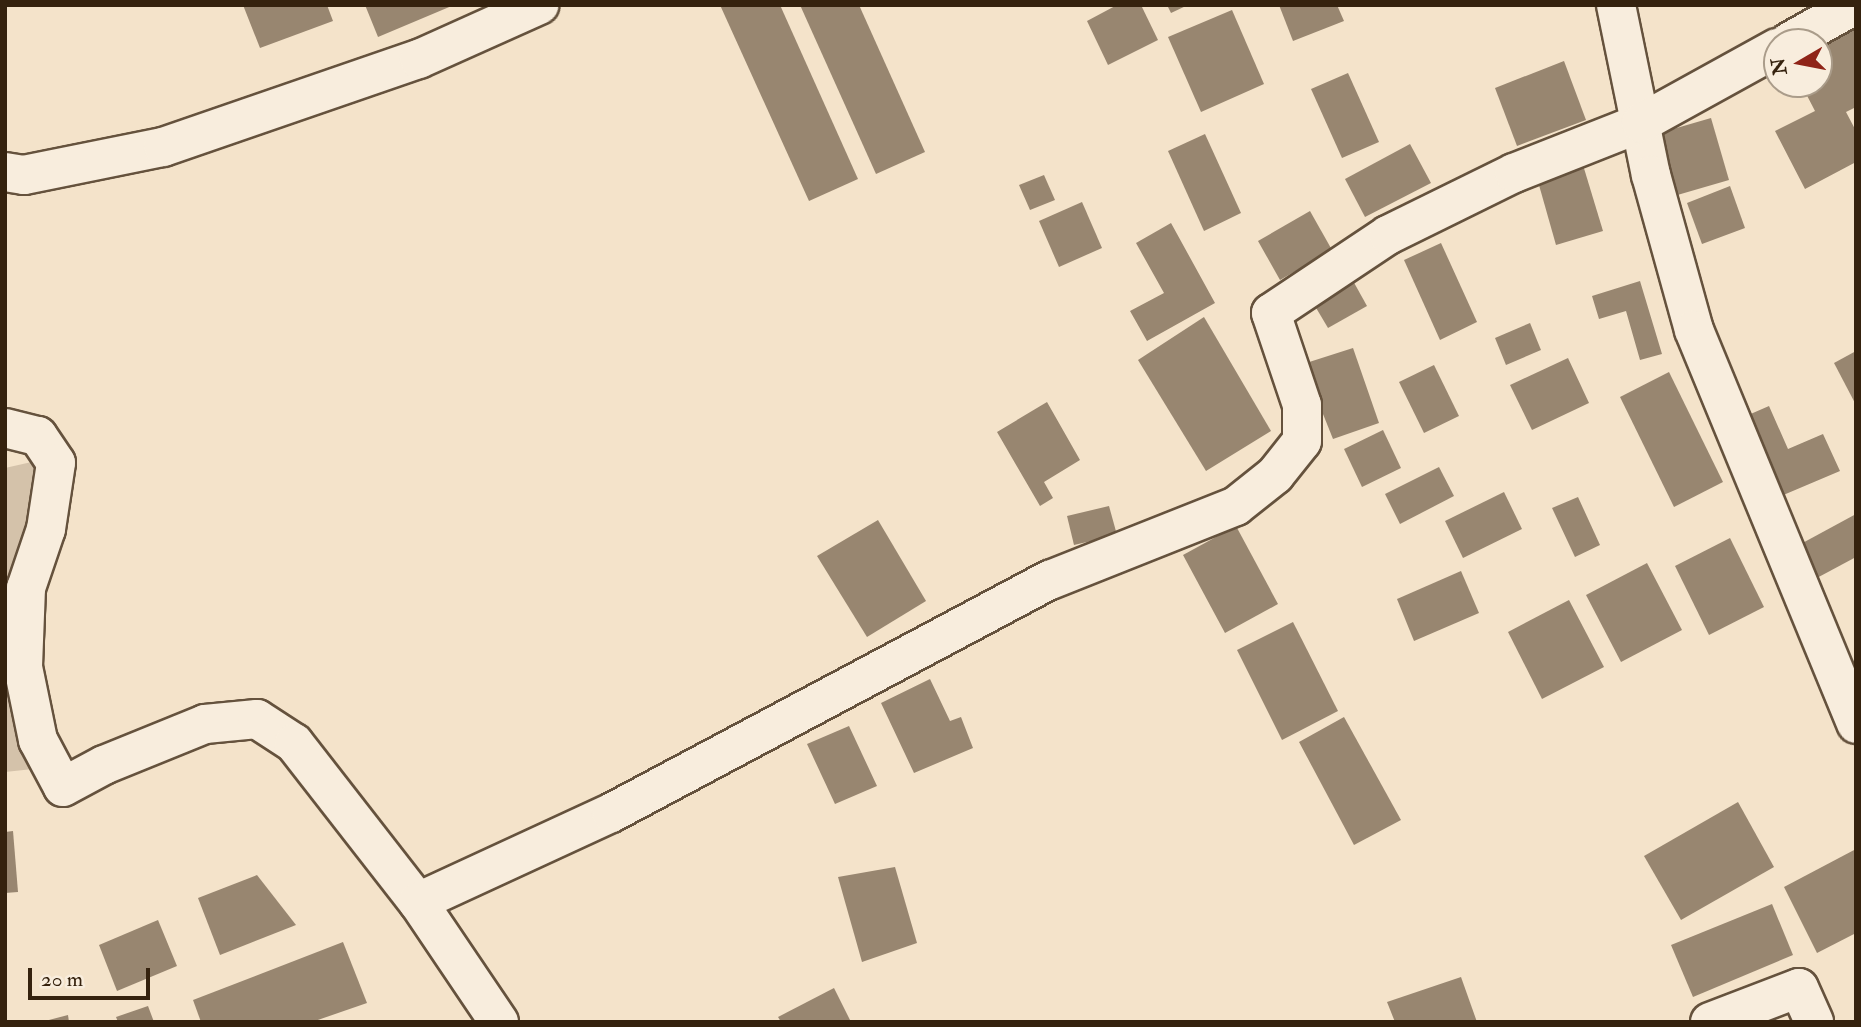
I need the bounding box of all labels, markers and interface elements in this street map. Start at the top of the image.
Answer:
north arrow [1763,28,1833,98]
text: N [1766,56,1793,77]
scale bar [32,954,154,998]
text: 20 m [41,966,83,993]

